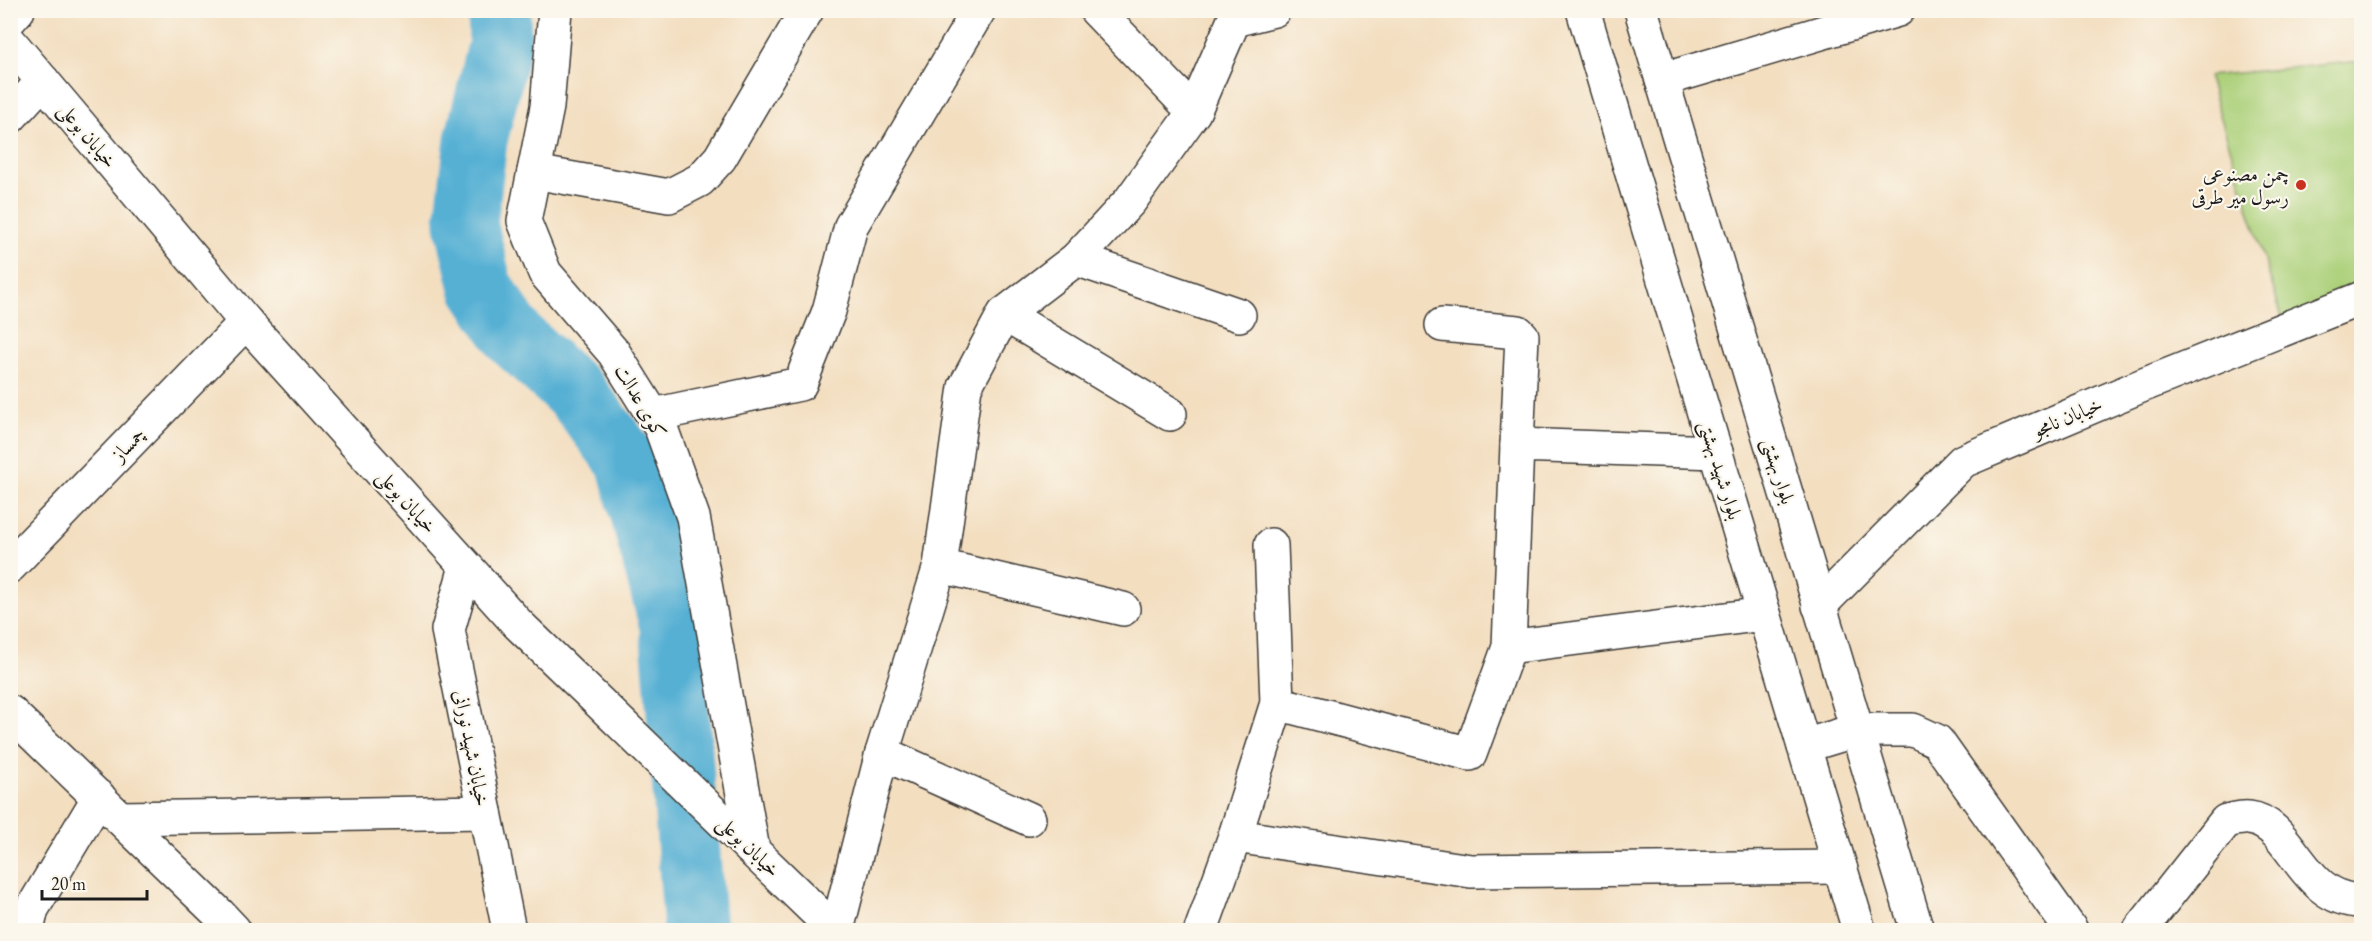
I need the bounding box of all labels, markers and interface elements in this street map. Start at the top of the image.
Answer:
street label: خیابان بوعلی [51,97,123,175]
place label: چمن مصنوعی رسول میر طرقی [2191,161,2289,210]
marker: چمن مصنوعی رسول میر طرقی [2294,178,2308,192]
street label: کوی عدالت [609,359,673,443]
street label: خیابان نامجو [2026,391,2106,444]
street label: بلوار شهید بهشتی [1692,417,1748,523]
street label: چمساز [104,421,151,468]
street label: بلوار بهشتی [1755,435,1801,508]
street label: خیابان بوعلی [370,463,443,540]
street label: خیابان شهید نورانی [448,687,496,809]
street label: خیابان بوعلی [710,809,786,884]
scale bar [42,863,147,901]
text: 20 m [51,872,86,895]

